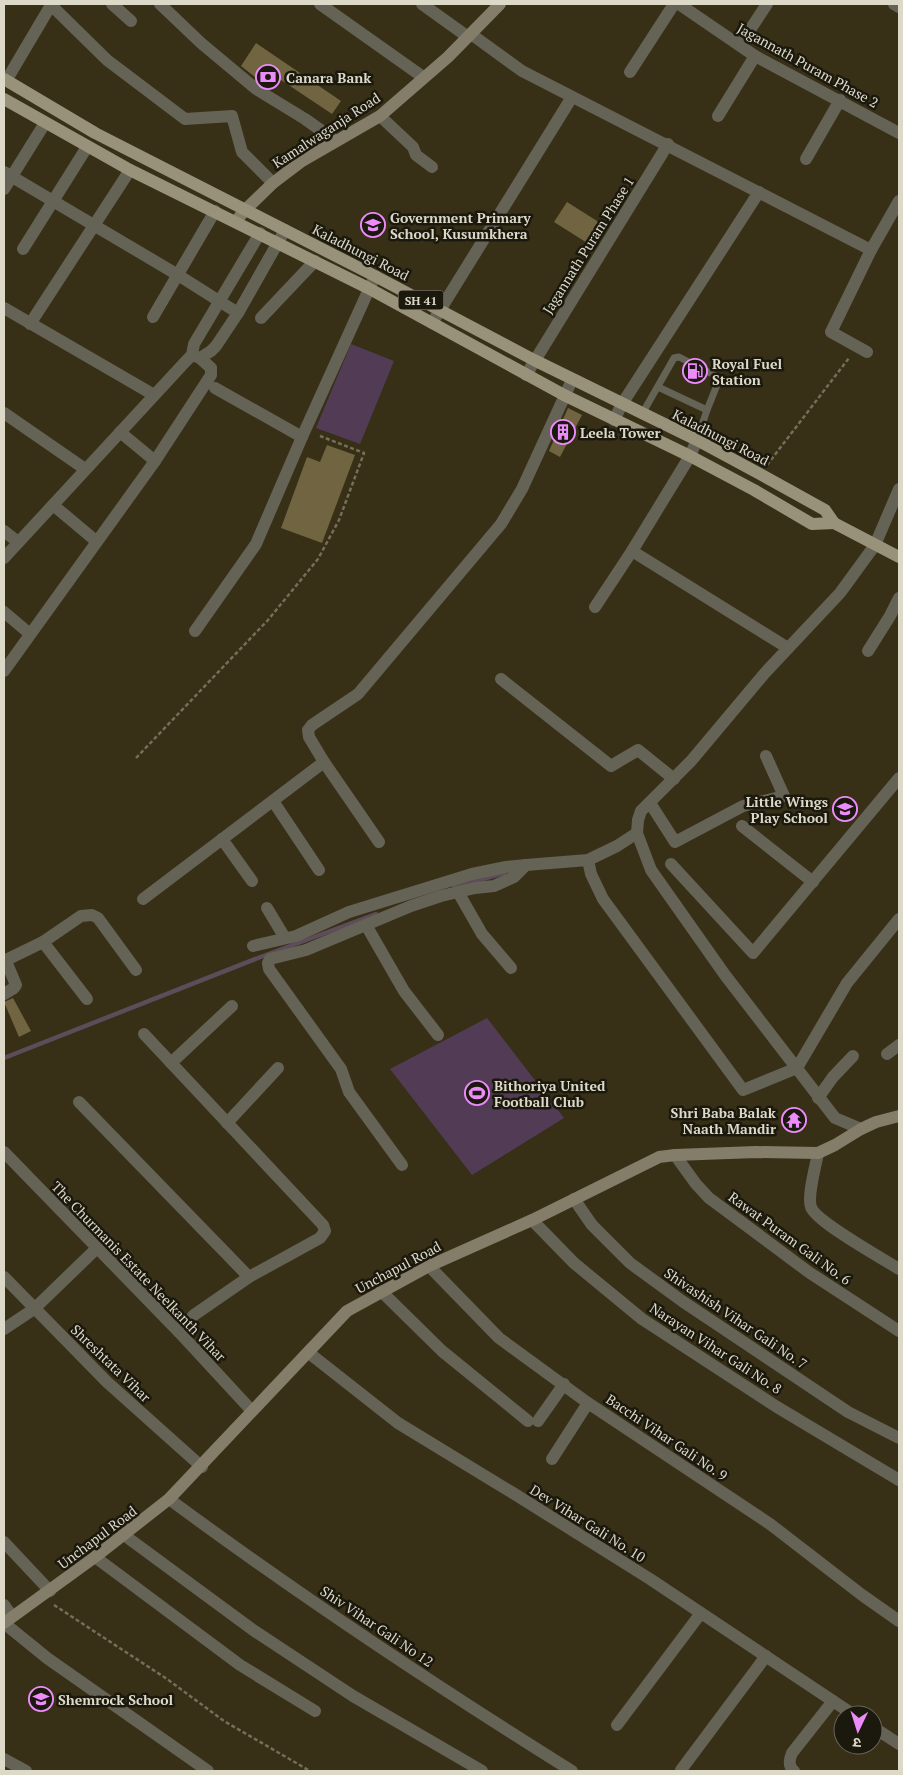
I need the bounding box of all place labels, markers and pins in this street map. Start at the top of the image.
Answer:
bank icon: Canara Bank [255,64,281,90]
place label: Canara Bank [286,68,372,87]
place label: Government Primary School, Kusumkhera [390,208,531,243]
school or university icon: Government Primary School, Kusumkhera [360,212,386,238]
place label: Royal Fuel Station [712,354,782,389]
fuel station icon: Royal Fuel Station [682,358,708,384]
building icon: Leela Tower [550,419,576,445]
place label: Leela Tower [580,423,661,442]
place label: Little Wings Play School [746,792,828,827]
school or university icon: Little Wings Play School [832,796,858,822]
place label: Bithoriya United Football Club [494,1076,606,1111]
sports icon: Bithoriya United Football Club [464,1080,490,1106]
place label: Shri Baba Balak Naath Mandir [671,1103,777,1138]
temple icon: Shri Baba Balak Naath Mandir [781,1107,807,1133]
school or university icon: Shemrock School [28,1686,54,1712]
place label: Shemrock School [58,1690,173,1709]

